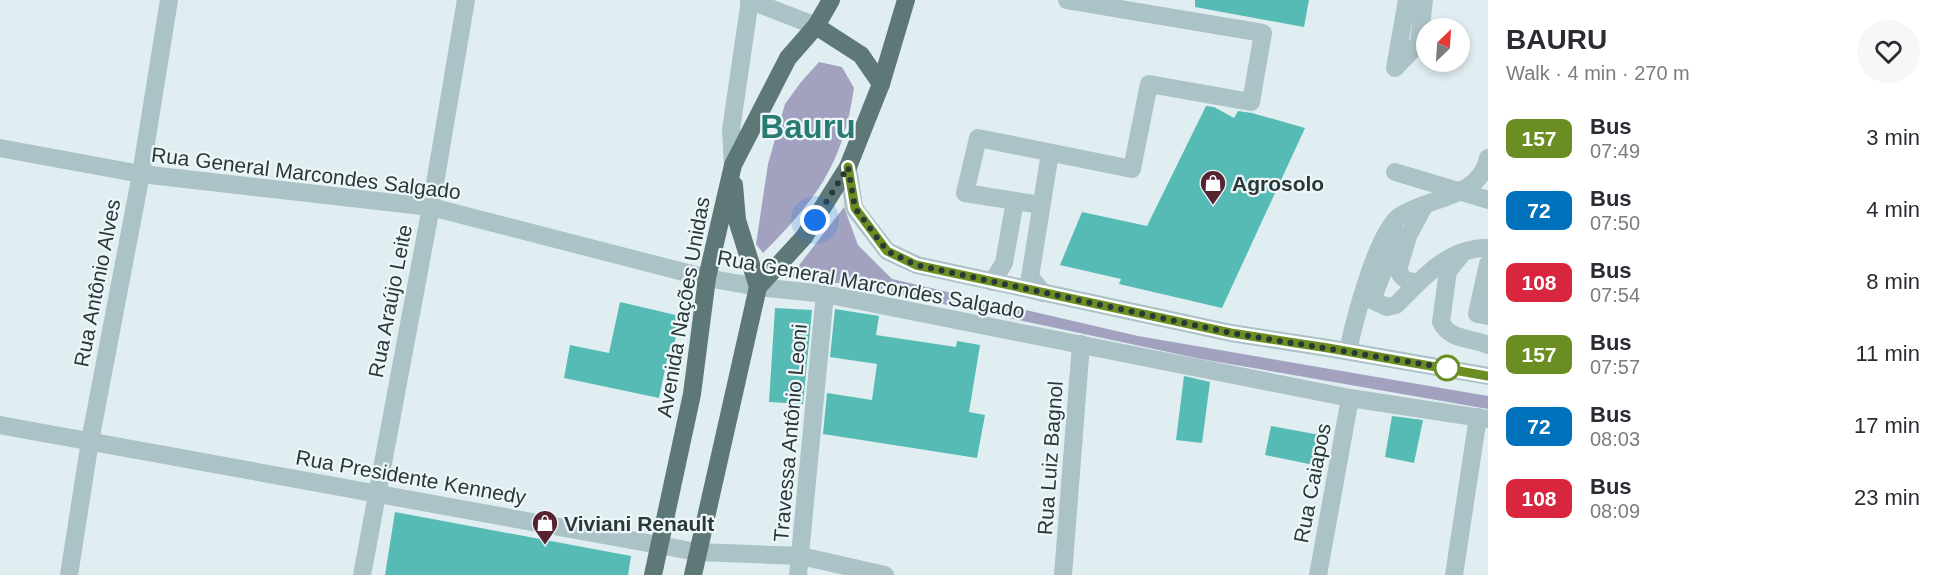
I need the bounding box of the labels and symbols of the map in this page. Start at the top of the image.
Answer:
north arrow [1416,18,1470,72]
district label: Bauru [760,108,856,145]
street label: Rua General Marcondes Salgado [150,143,462,203]
shop icon: Agrosolo [1198,168,1228,206]
place label: Agrosolo [1232,172,1324,195]
street label: Avenida Nações Unidas [652,195,714,419]
street label: Rua Antônio Alves [69,197,125,369]
your location [800,205,830,235]
street label: Rua Araújo Leite [364,223,416,379]
street label: Rua General Marcondes Salgado [716,246,1026,322]
street label: Travessa Antônio Leoni [769,323,811,543]
unlabelled marker [1434,355,1460,381]
street label: Rua Luiz Bagnol [1033,380,1067,536]
street label: Rua Caiapos [1289,421,1335,545]
street label: Rua Presidente Kennedy [294,445,528,509]
shop icon: Viviani Renault [530,508,560,546]
place label: Viviani Renault [564,512,714,535]

